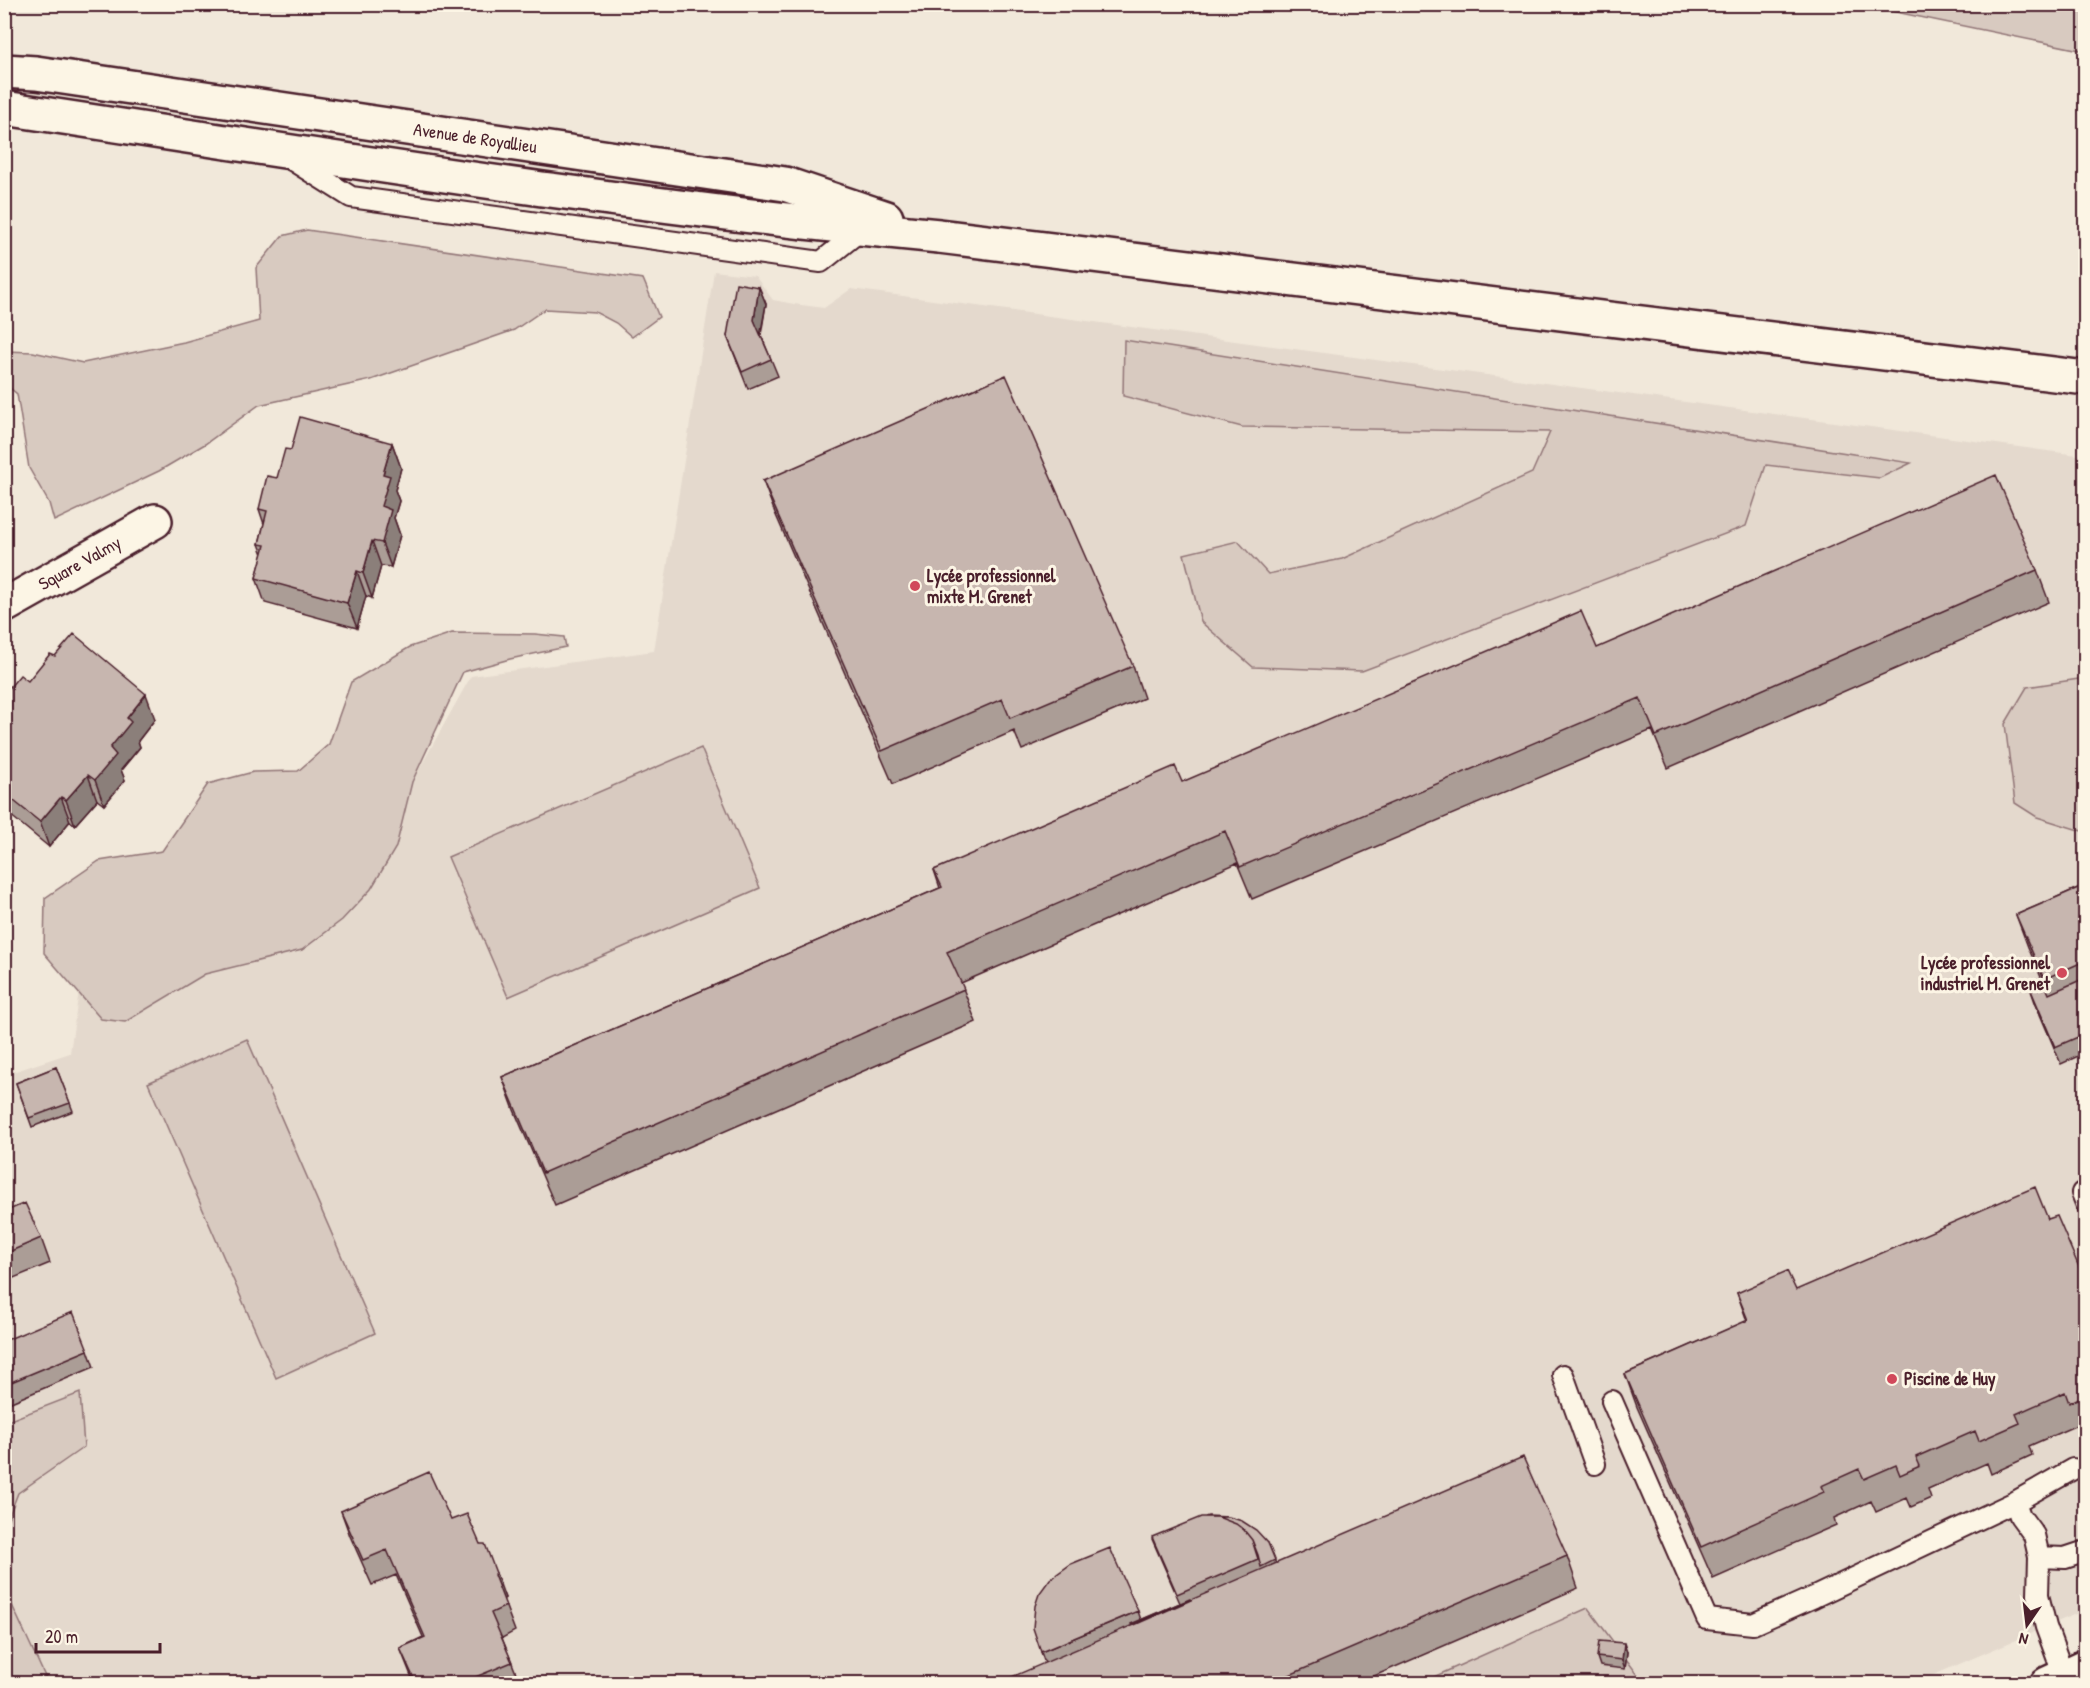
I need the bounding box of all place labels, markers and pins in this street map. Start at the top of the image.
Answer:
place label: Lycée professionnel mixte M. Grenet [927,563,1057,609]
marker: Lycée professionnel mixte M. Grenet [908,579,922,593]
place label: Lycée professionnel industriel M. Grenet [1921,950,2051,996]
marker: Lycée professionnel industriel M. Grenet [2055,966,2069,980]
place label: Piscine de Huy [1904,1366,1996,1392]
marker: Piscine de Huy [1885,1372,1899,1386]

